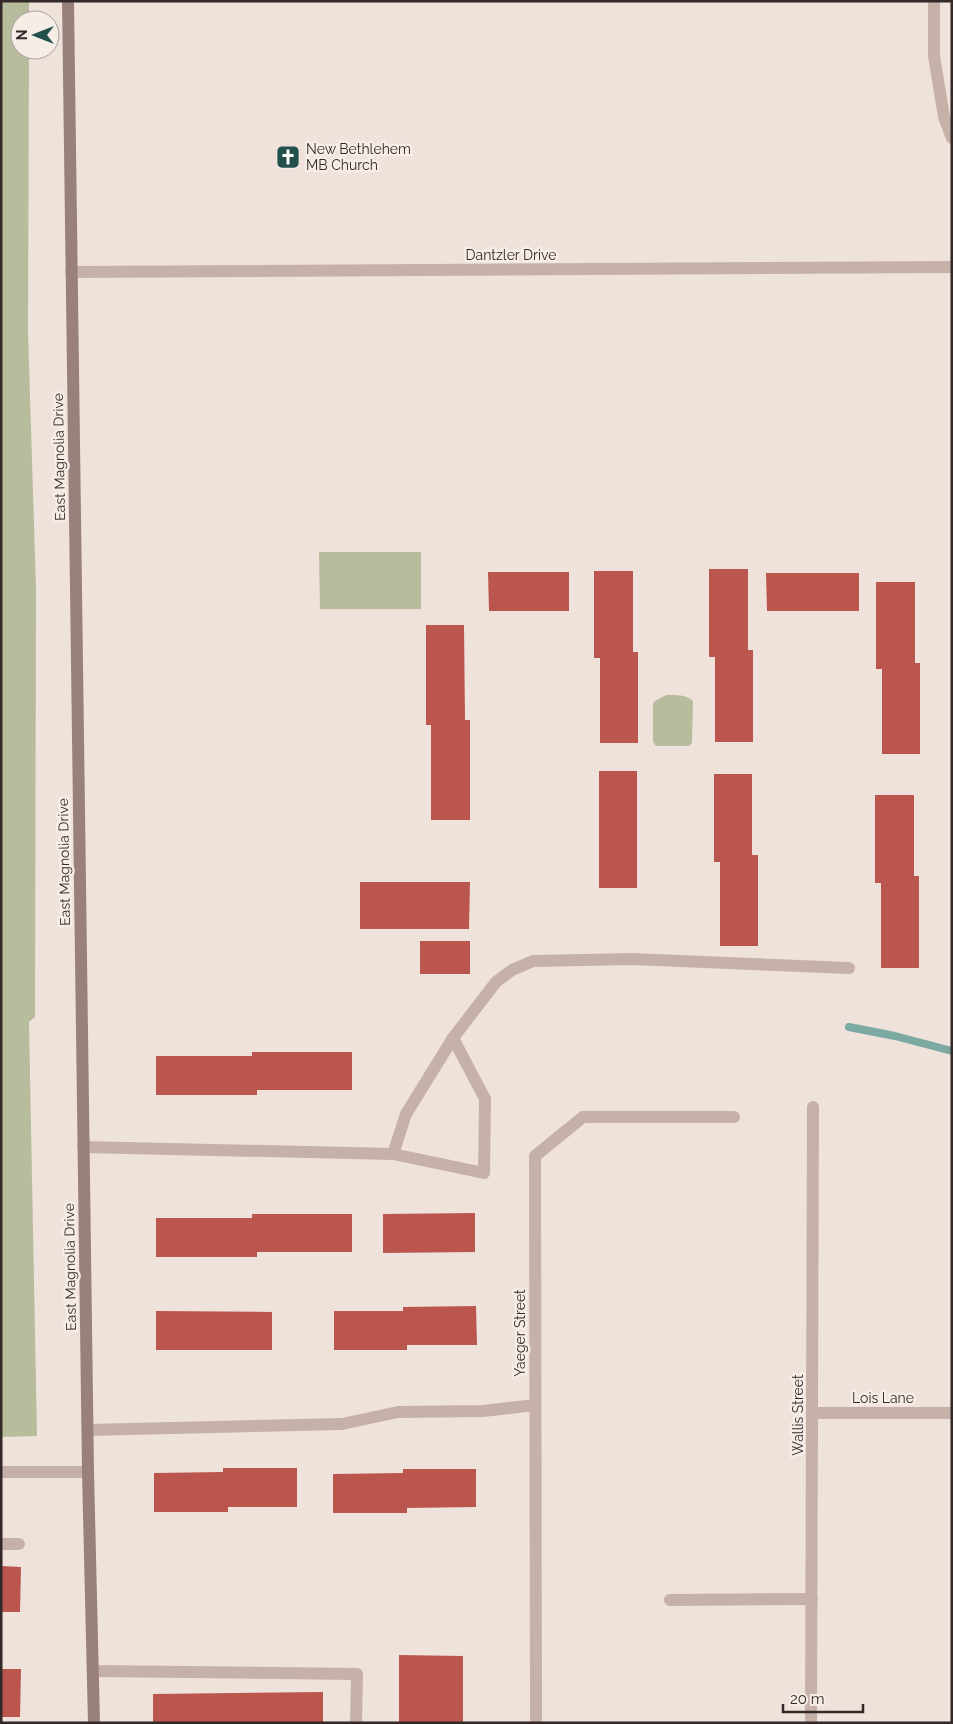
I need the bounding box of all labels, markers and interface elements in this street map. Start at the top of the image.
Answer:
north arrow [10,10,60,60]
text: N [14,30,30,40]
place label: New Bethlehem MB Church [306,141,411,173]
church icon: New Bethlehem MB Church [275,144,301,170]
street label: Dantzler Drive [466,247,556,263]
street label: East Magnolia Drive [50,393,68,521]
street label: East Magnolia Drive [55,798,73,926]
street label: East Magnolia Drive [61,1203,79,1331]
street label: Yaeger Street [512,1289,528,1377]
street label: Wallis Street [790,1374,806,1456]
street label: Lois Lane [852,1390,914,1406]
scale bar [783,1682,863,1714]
text: 20 m [790,1690,825,1708]

